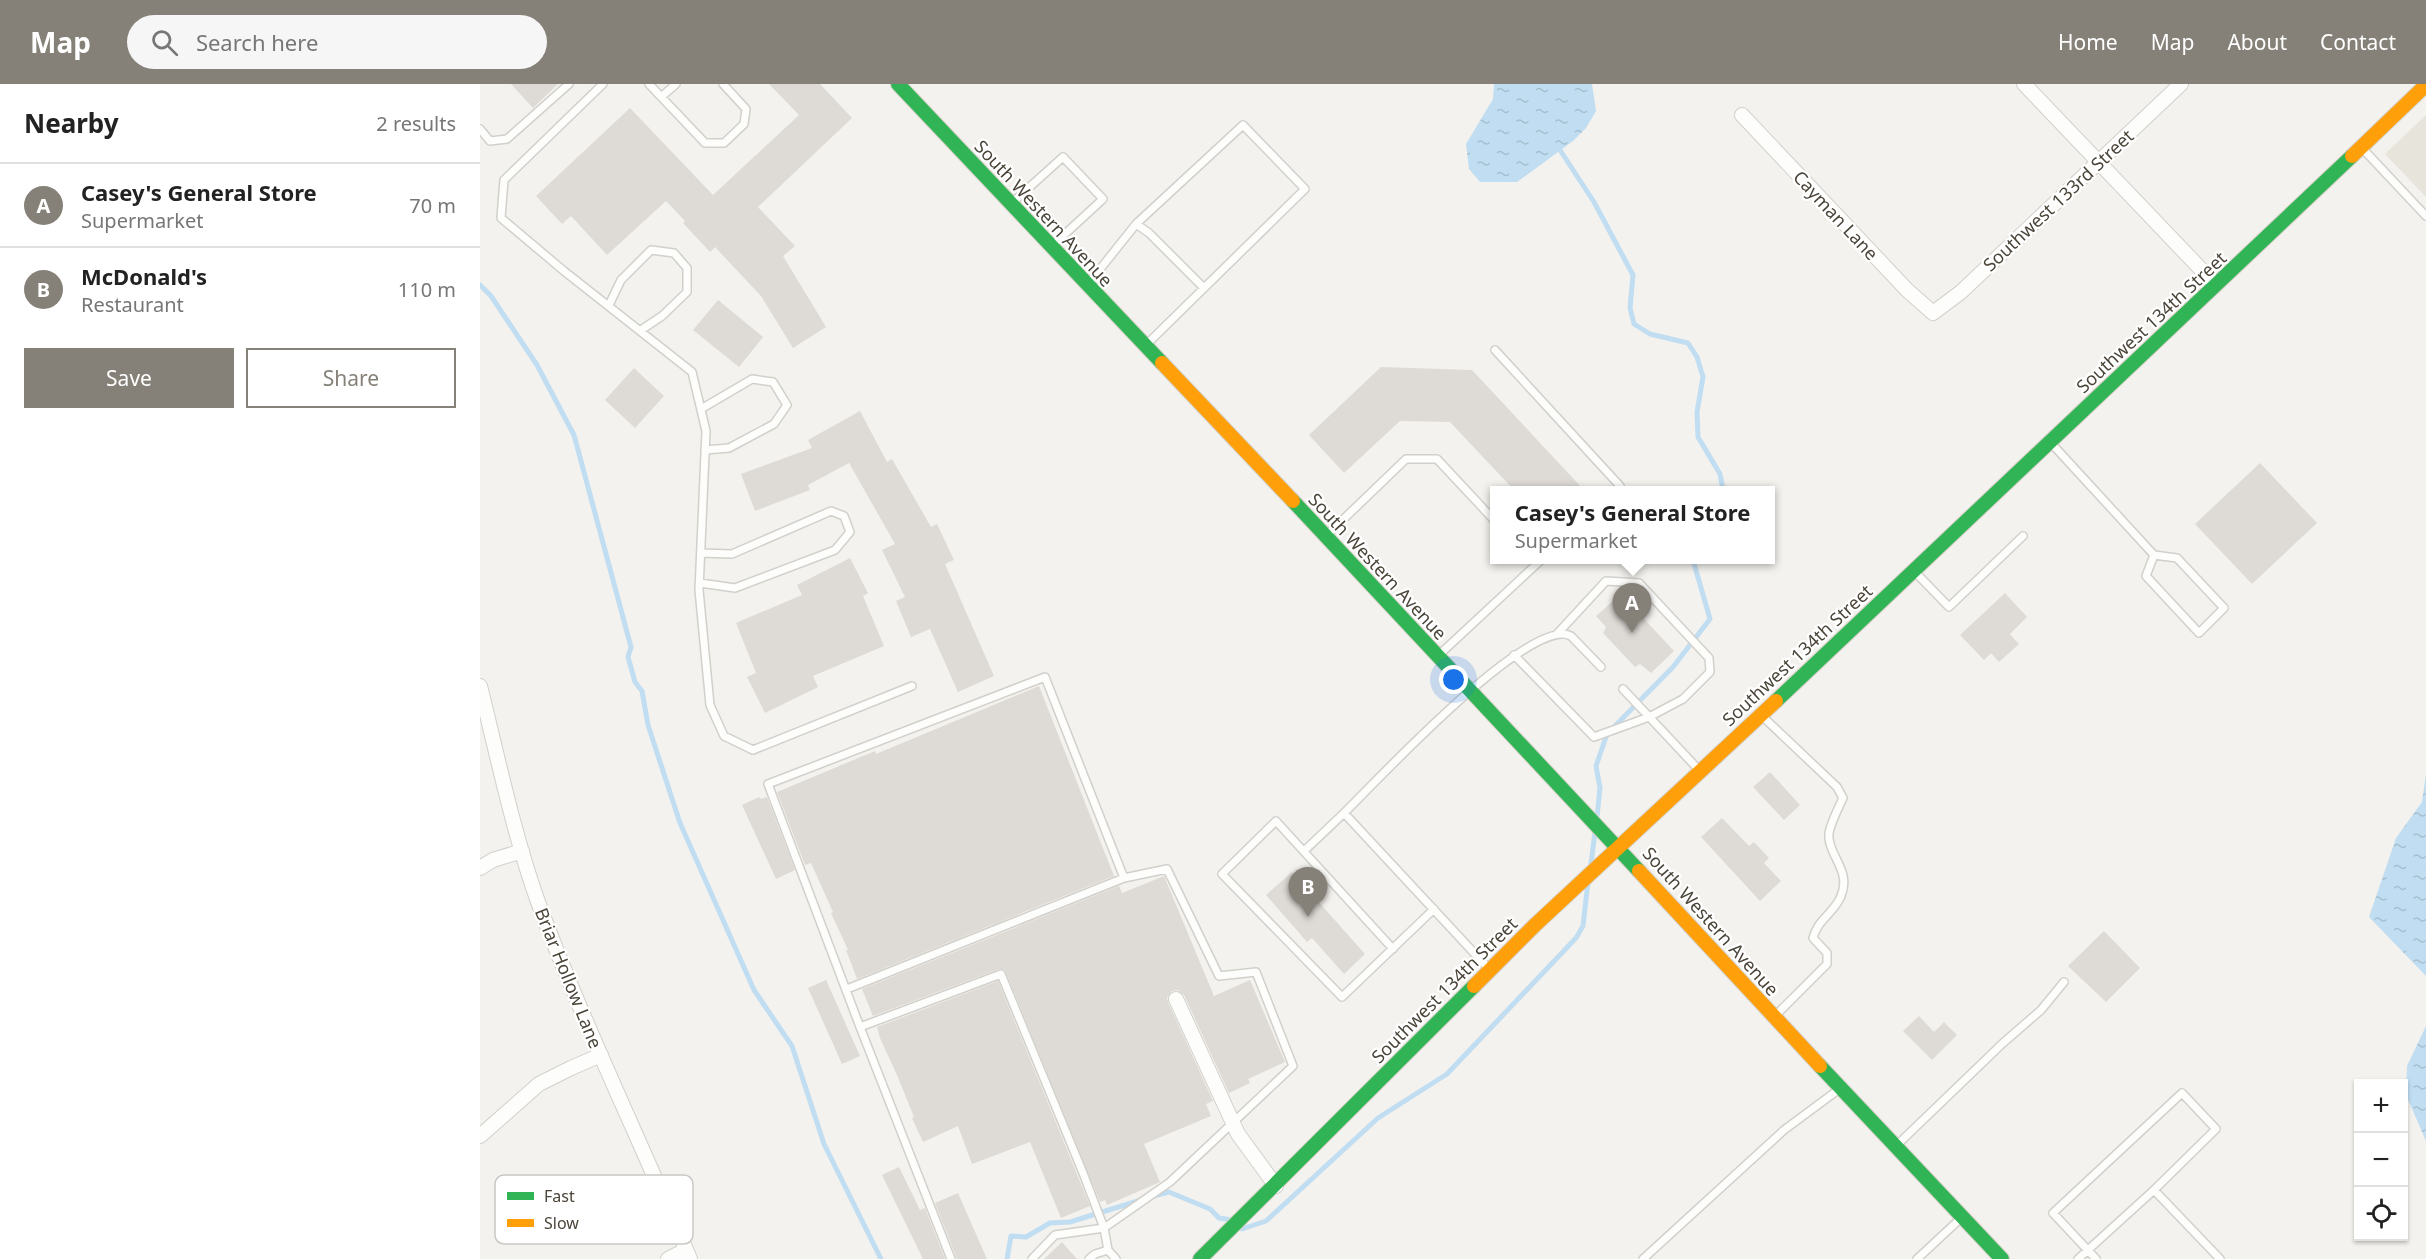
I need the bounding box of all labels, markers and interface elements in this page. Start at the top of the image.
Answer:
search box [127,15,547,69]
text: Map [30,23,91,61]
icon: search [148,26,181,59]
text: Search here [196,27,318,57]
text: Home [2058,28,2118,56]
text: Map [2151,28,2194,56]
text: About [2227,28,2287,56]
text: Contact [2320,28,2396,56]
text: Nearby [24,105,119,141]
text: 2 results [376,110,456,137]
street label: Southwest 133rd Street [1978,124,2139,276]
street label: South Western Avenue [970,134,1118,292]
street label: Cayman Lane [1788,165,1884,265]
text: Casey's General Store [81,177,317,207]
text: A [37,192,50,219]
text: 70 m [409,192,456,219]
text: Supermarket [81,207,204,234]
street label: Southwest 134th Street [2071,246,2232,398]
text: McDonald's [81,261,207,291]
text: B [37,276,50,303]
text: 110 m [398,276,456,303]
text: Restaurant [81,291,184,318]
button: Save [24,348,234,408]
button: Share [246,348,456,408]
popup [1490,486,1775,564]
street label: South Western Avenue [1304,487,1452,645]
text: Casey's General Store [1515,497,1750,527]
text: Supermarket [1515,527,1637,554]
street label: Southwest 134th Street [1717,579,1878,731]
pin: A [1612,584,1652,633]
your location [1439,665,1468,694]
street label: South Western Avenue [1638,841,1784,1001]
pin: B [1288,868,1328,917]
street label: Briar Hollow Lane [530,904,608,1052]
street label: Southwest 134th Street [1366,911,1523,1068]
map controls [2354,1079,2408,1241]
button: + [2354,1079,2408,1133]
button: − [2354,1133,2408,1187]
legend [495,1175,693,1244]
text: Fast [544,1185,575,1207]
button: locate [2354,1187,2408,1241]
text: Slow [544,1212,579,1234]

